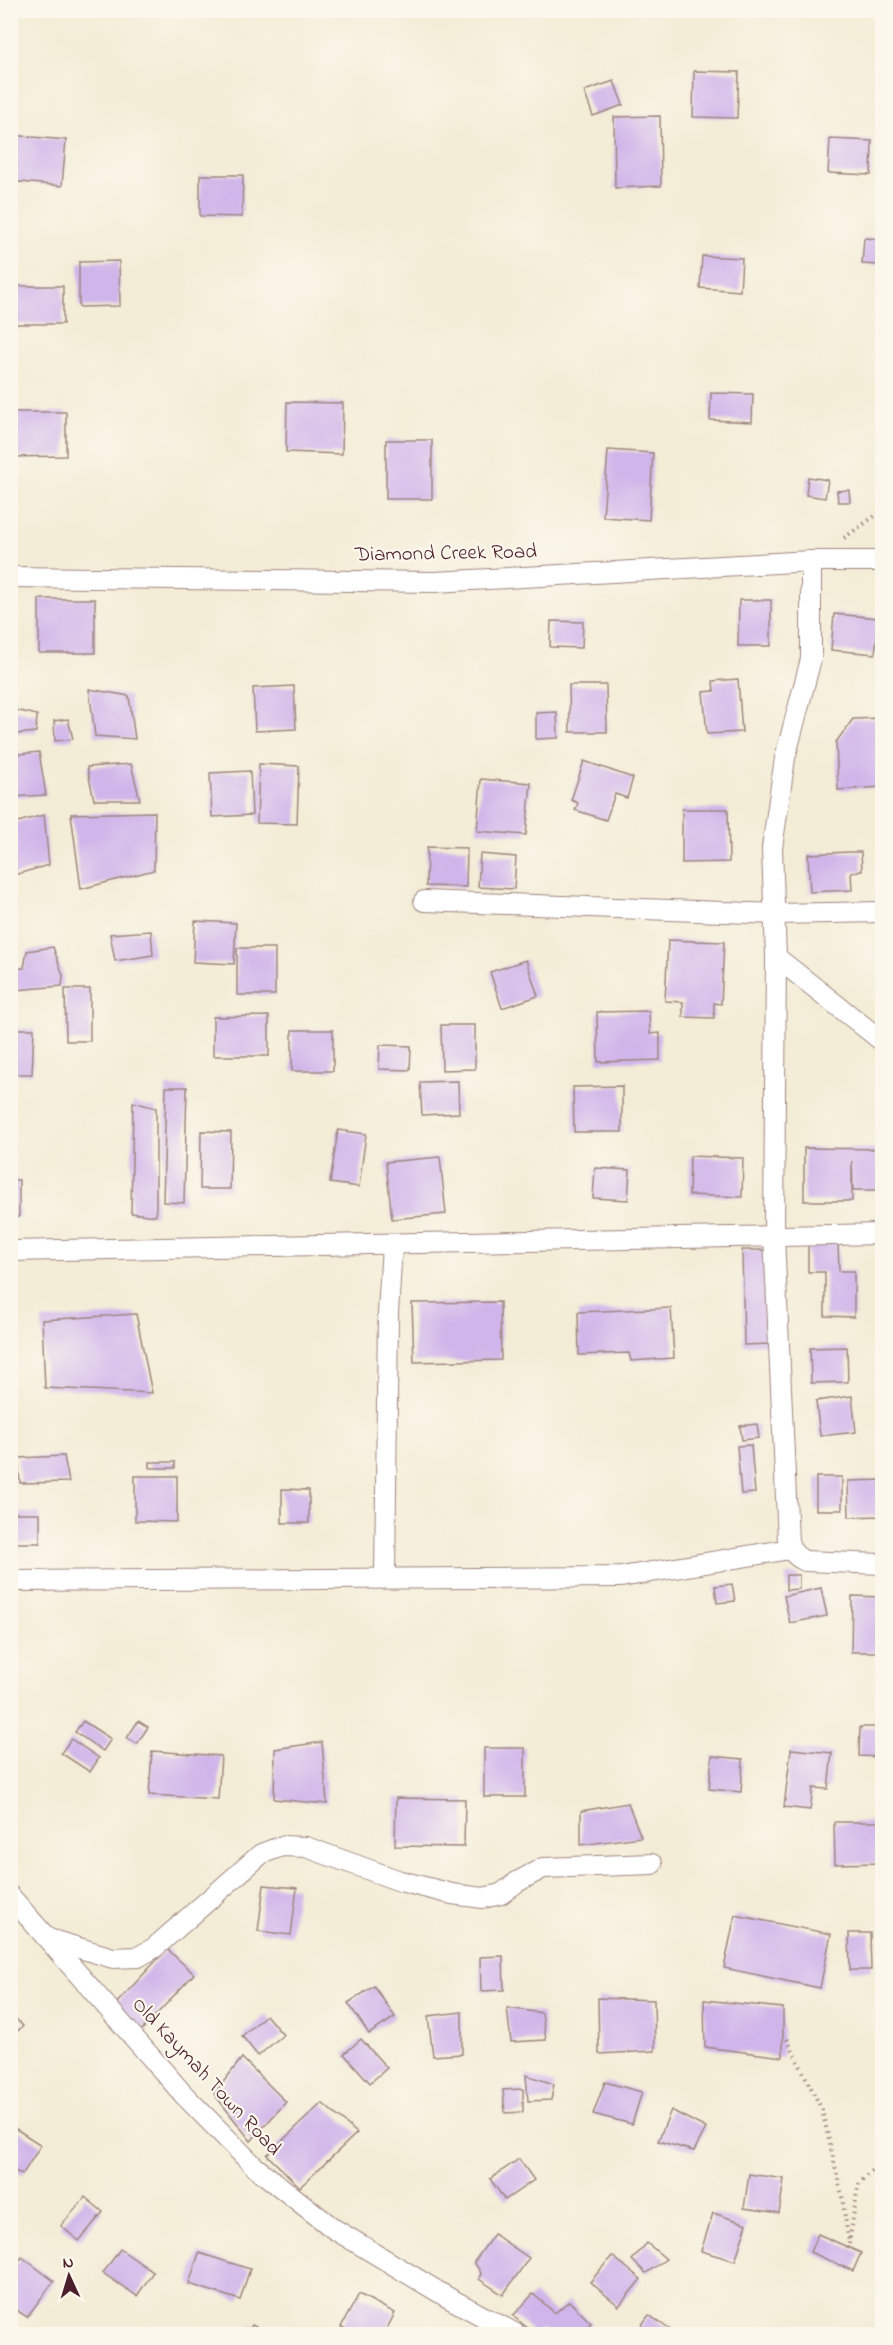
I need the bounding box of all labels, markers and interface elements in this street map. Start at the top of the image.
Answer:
street label: Diamond Creek Road [354,537,538,571]
street label: Old Kaymah Town Road [123,1991,288,2165]
north arrow [39,2246,99,2306]
text: N [62,2251,75,2275]

